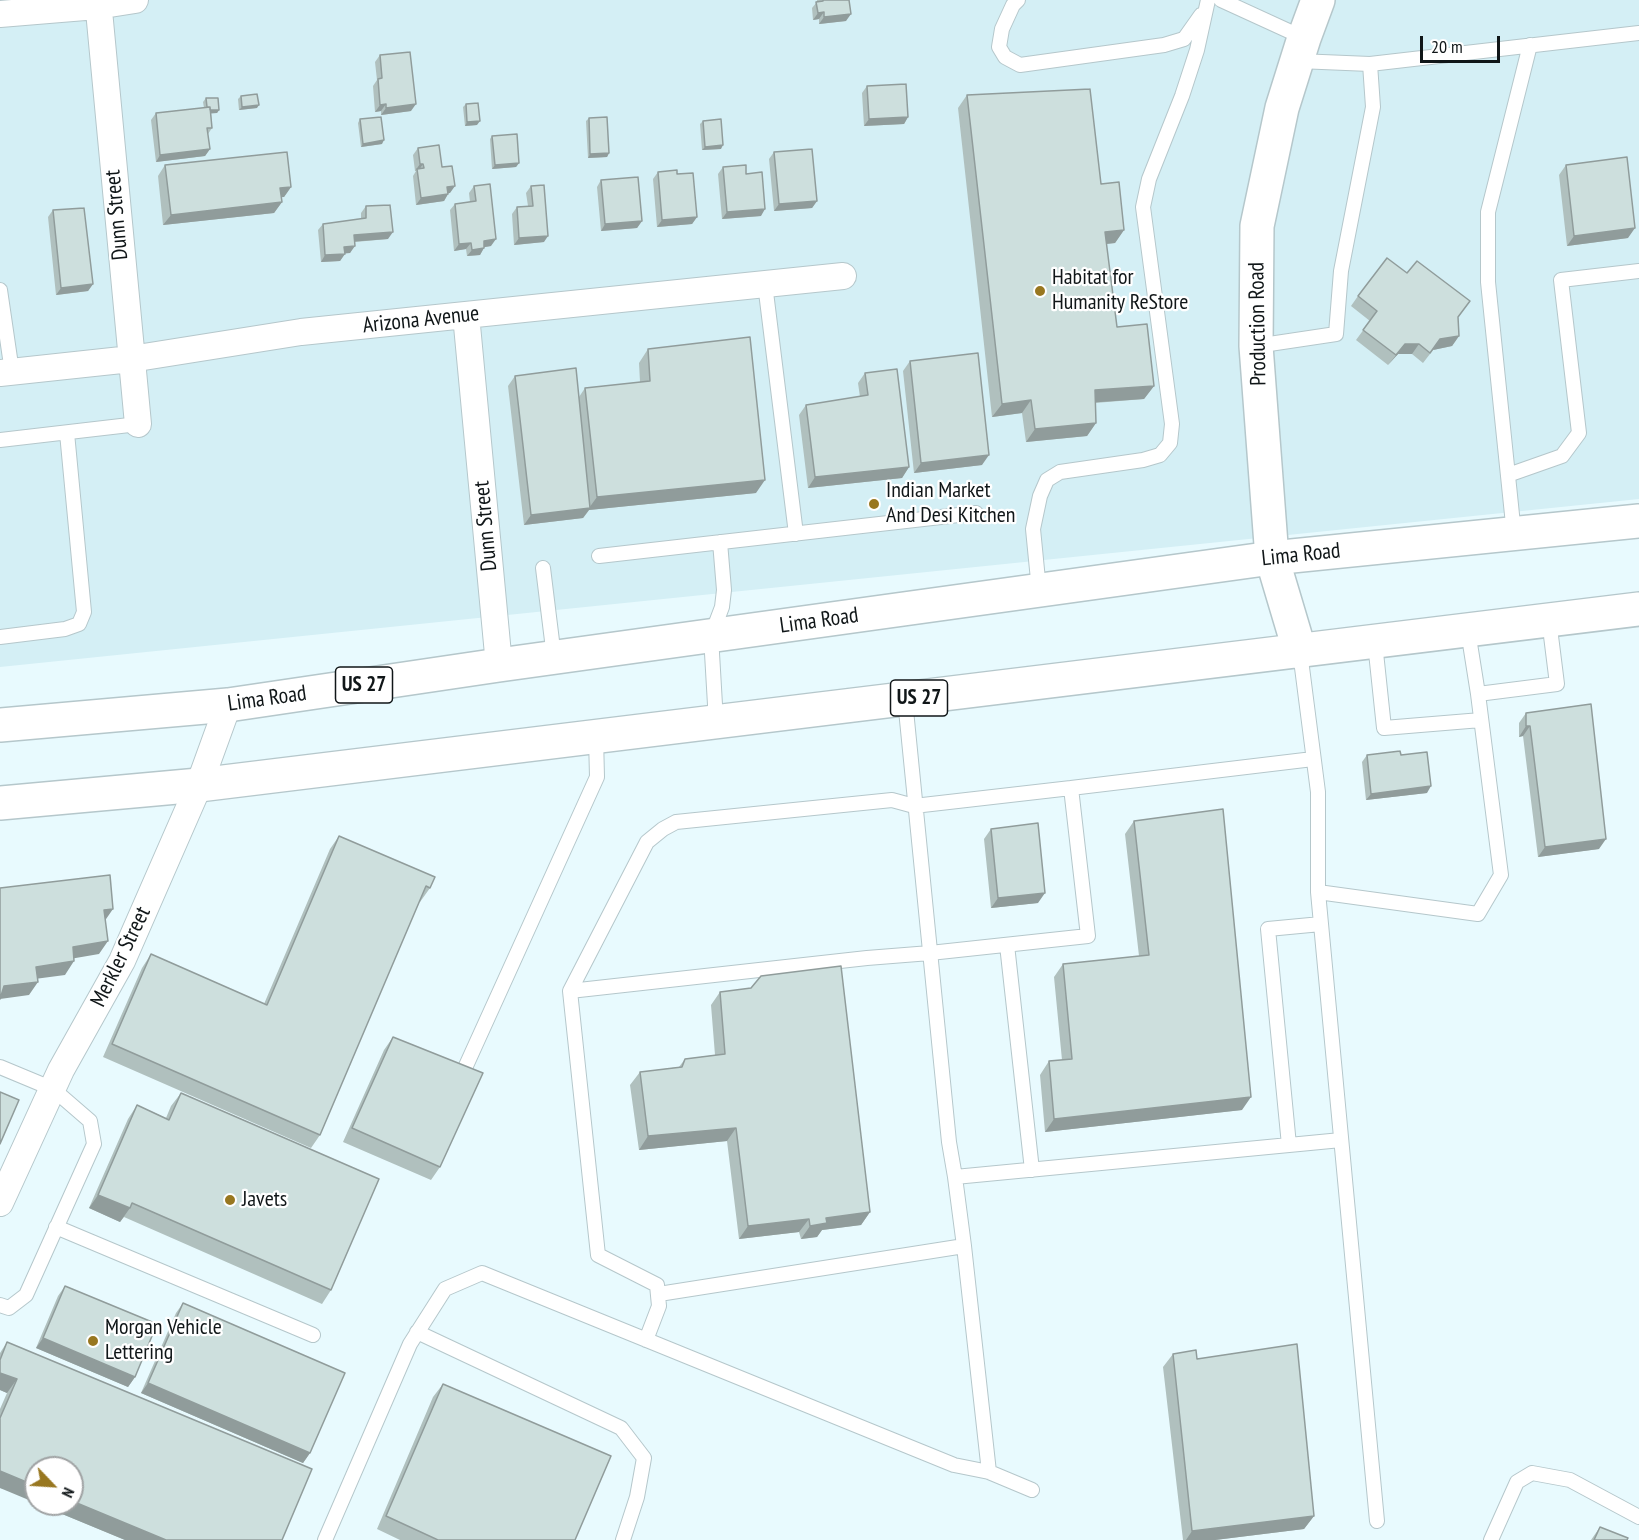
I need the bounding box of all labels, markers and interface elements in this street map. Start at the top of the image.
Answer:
scale bar [1423,24,1502,62]
text: 20 m [1431,35,1463,58]
street label: Dunn Street [100,169,134,261]
street label: Production Road [1244,262,1272,386]
place label: Habitat for Humanity ReStore [1052,265,1188,316]
marker: Habitat for Humanity ReStore [1033,284,1047,298]
street label: Arizona Avenue [361,301,481,339]
place label: Indian Market And Desi Kitchen [886,478,1016,530]
street label: Dunn Street [469,480,503,572]
marker: Indian Market And Desi Kitchen [867,497,881,511]
street label: Lima Road [1260,538,1342,572]
street label: Lima Road [778,602,860,640]
road number: US 27 [336,667,392,703]
street label: Lima Road [226,680,308,718]
road number: US 27 [890,680,948,716]
street label: Merkler Street [85,903,157,1011]
place label: Javets [242,1187,287,1213]
marker: Javets [223,1193,237,1207]
place label: Morgan Vehicle Lettering [105,1315,222,1366]
marker: Morgan Vehicle Lettering [86,1334,100,1348]
north arrow [24,1456,84,1516]
text: N [58,1485,79,1501]

